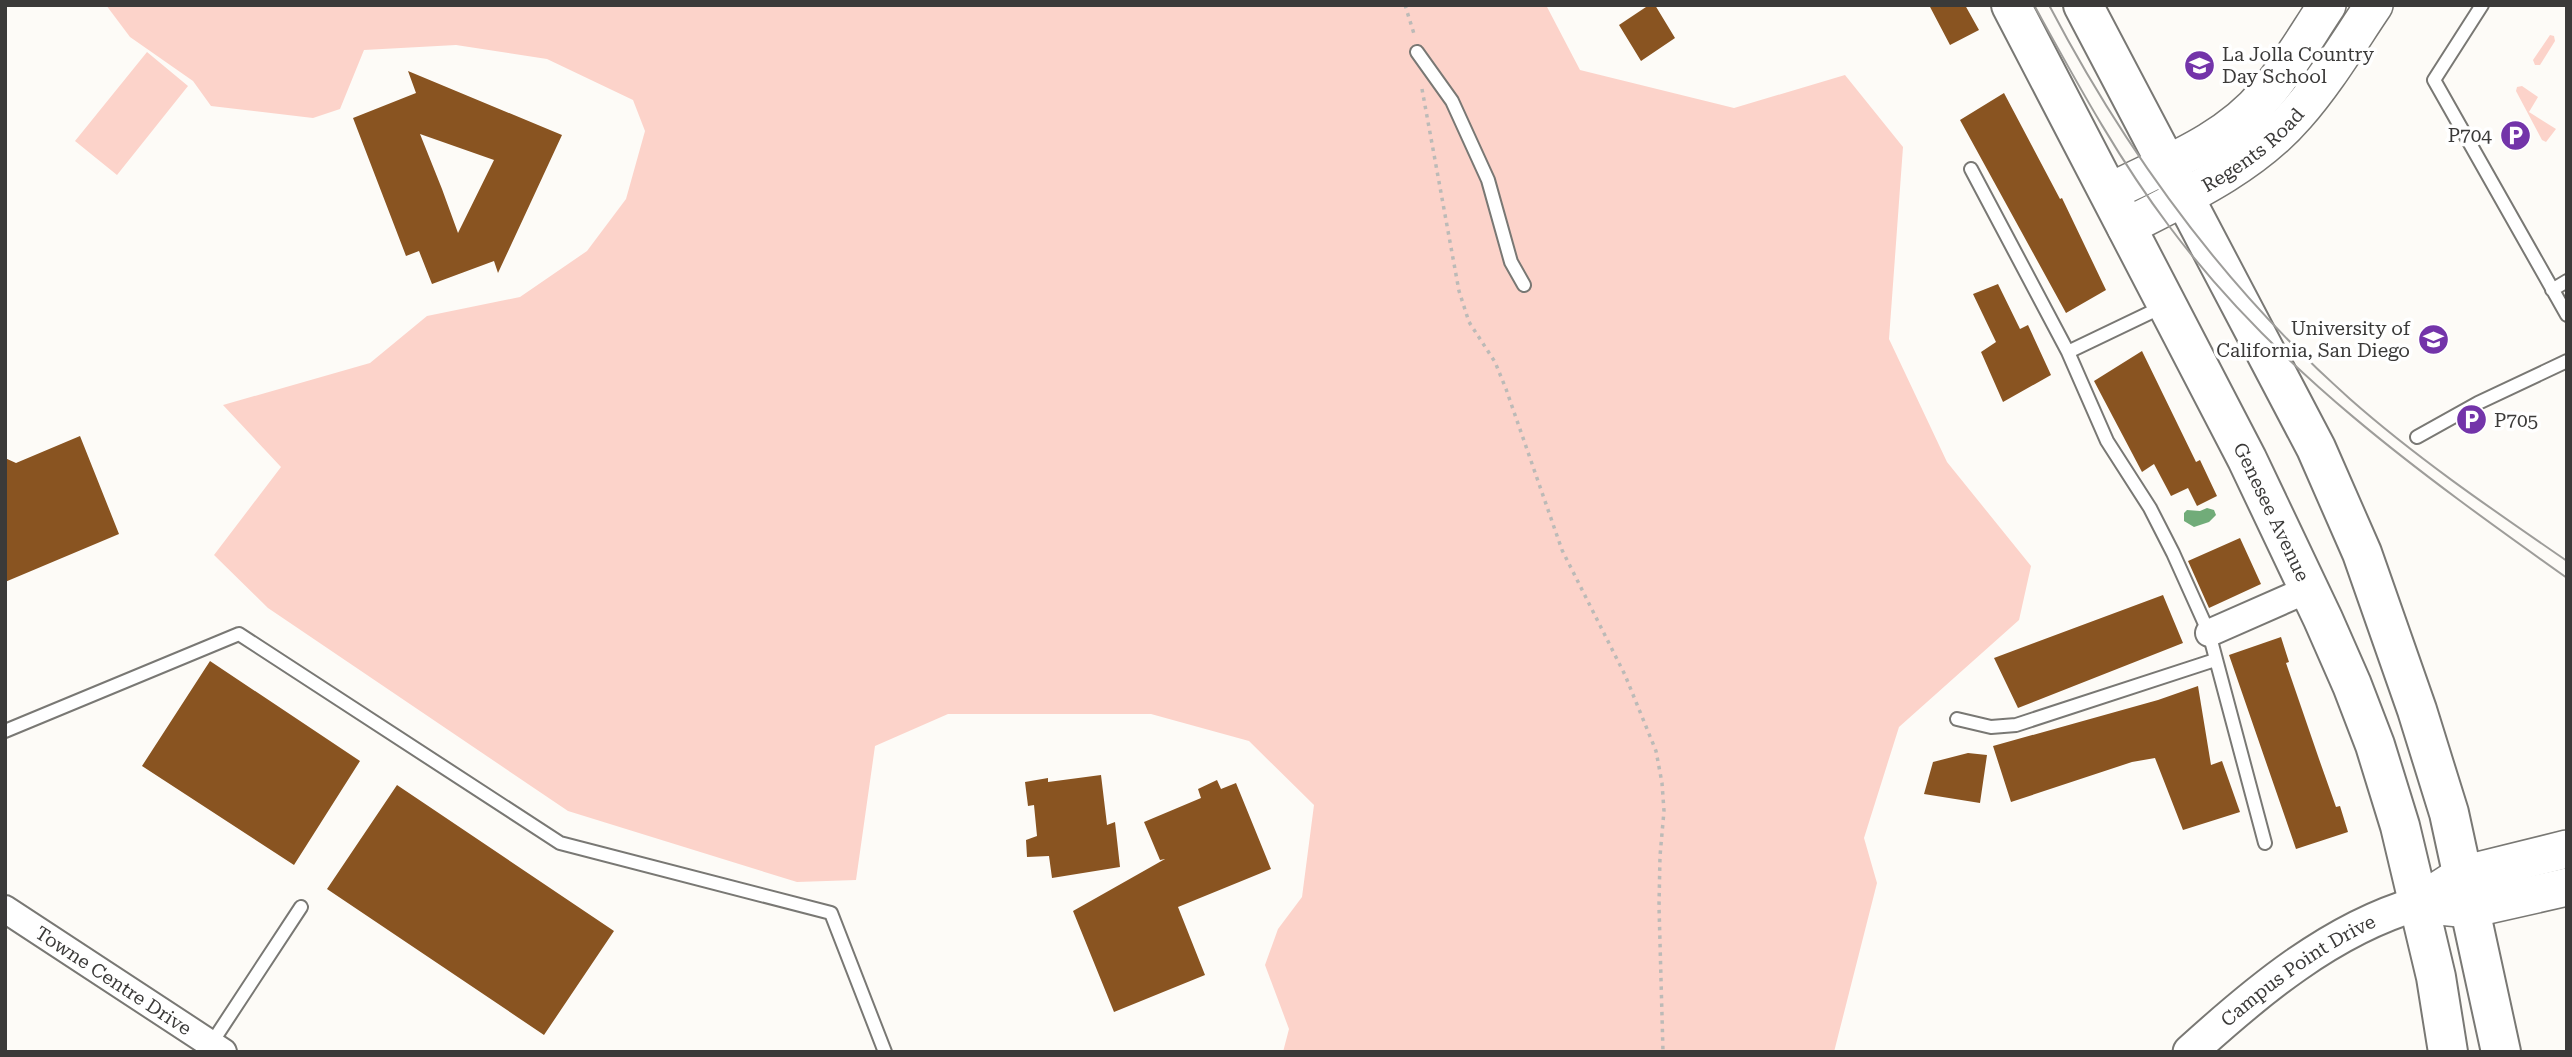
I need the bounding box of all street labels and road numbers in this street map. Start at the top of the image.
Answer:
street label: Regents Road [2197,103,2309,197]
street label: Genesee Avenue [2229,438,2315,585]
street label: Campus Point Drive [2216,909,2379,1031]
street label: Towne Centre Drive [31,921,196,1040]

